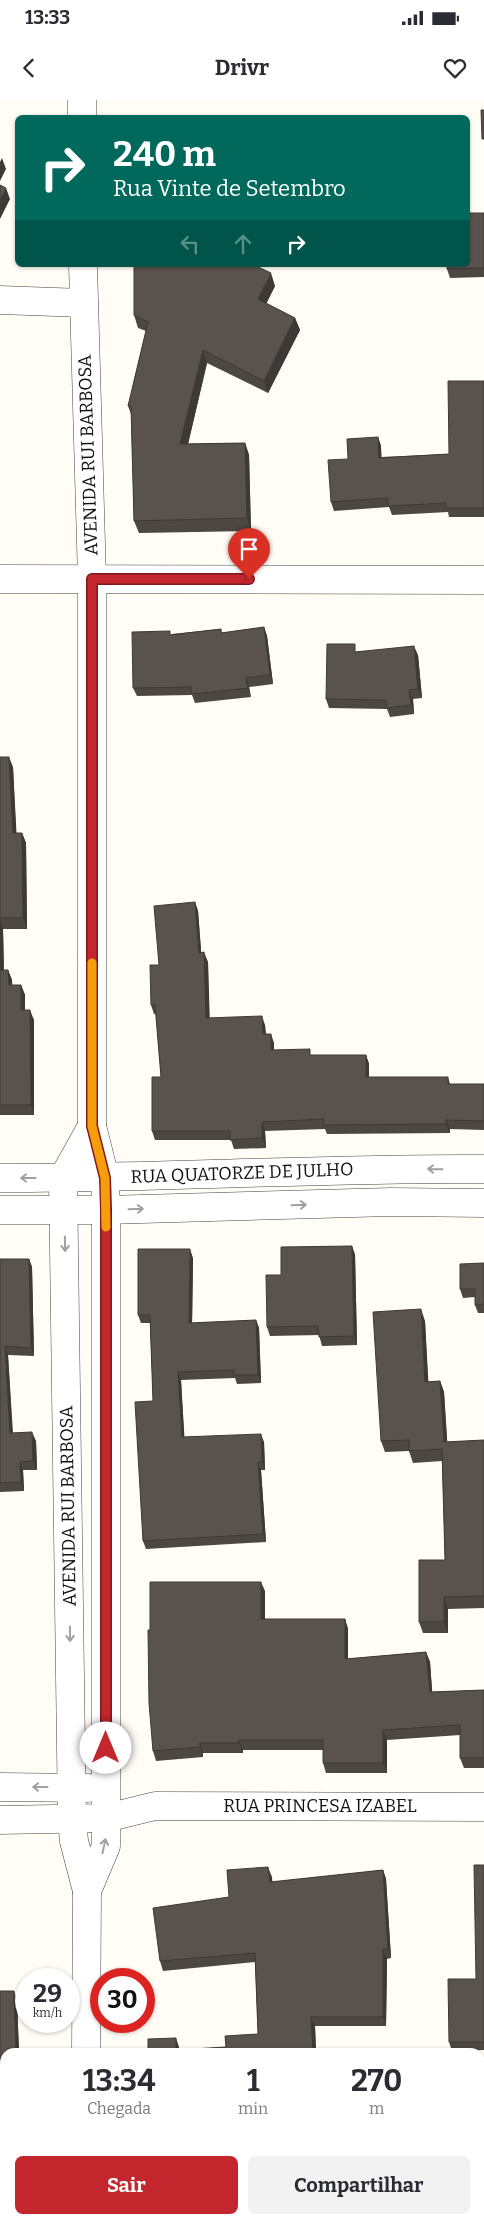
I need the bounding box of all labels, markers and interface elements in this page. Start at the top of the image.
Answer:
text: 13:33 [25,6,70,29]
icon: back [15,54,43,82]
text: Drivr [215,54,269,81]
icon: heart [441,54,469,82]
text: 240 m [113,133,216,175]
icon: right [30,135,95,200]
text: Rua Vinte de Setembro [113,175,346,202]
icon: left [176,230,204,258]
icon: ahead [229,230,257,258]
icon: right [282,230,310,258]
street label: AVENIDA RUI BARBOSA [73,354,102,556]
pin [228,528,270,579]
icon: arrive [235,535,263,563]
street label: RUA QUATORZE DE JULHO [130,1158,354,1188]
one-way arrow [428,1164,444,1174]
one-way arrow [20,1173,36,1183]
one-way arrow [290,1200,306,1209]
one-way arrow [128,1205,144,1214]
one-way arrow [60,1236,69,1252]
street label: AVENIDA RUI BARBOSA [55,1405,81,1607]
one-way arrow [65,1626,74,1642]
position arrow [79,1721,131,1773]
one-way arrow [32,1782,48,1792]
street label: RUA PRINCESA IZABEL [223,1795,417,1817]
one-way arrow [100,1838,109,1854]
speed limit sign: 30 [90,1968,155,2033]
text: 29 [33,1979,62,2009]
text: km/h [33,2006,62,2020]
text: 13:34 [83,2063,155,2099]
text: 1 [247,2063,260,2099]
text: 270 [351,2063,402,2099]
text: Chegada [87,2099,151,2118]
text: min [238,2099,268,2118]
text: m [369,2099,384,2118]
button: Sair [15,2156,238,2214]
button: Compartilhar [248,2156,470,2214]

